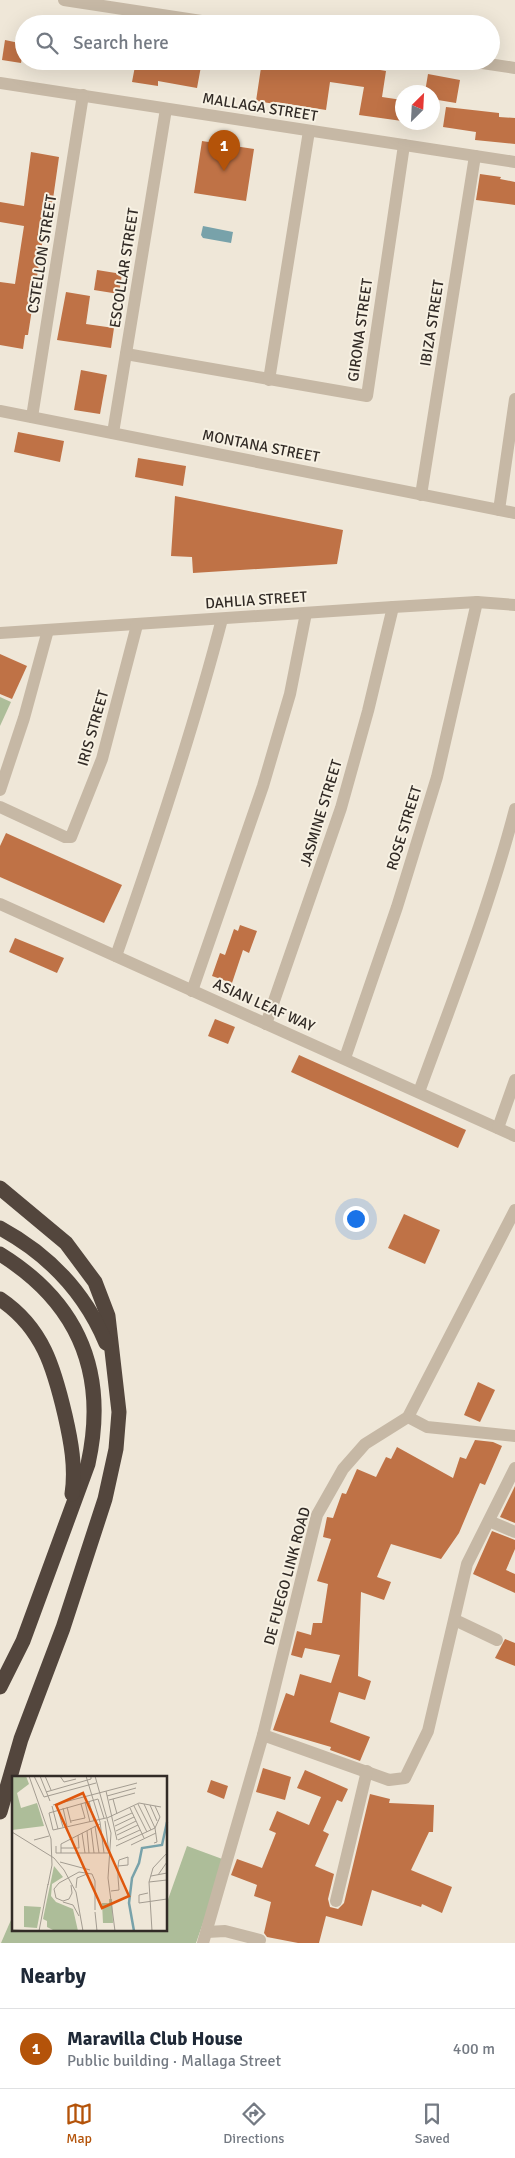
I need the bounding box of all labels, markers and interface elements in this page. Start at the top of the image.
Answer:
search box [15,15,500,70]
icon: search [33,29,61,57]
text: Search here [73,31,169,55]
north arrow [395,85,440,130]
street label: MALLAGA STREET [201,89,320,125]
pin: 1 [208,130,240,171]
street label: CSTELLON STREET [24,193,60,315]
street label: ESCOLLAR STREET [106,206,142,329]
street label: GIRONA STREET [344,277,376,383]
street label: IBIZA STREET [416,278,448,368]
street label: MONTANA STREET [201,426,322,466]
street label: DAHLIA STREET [204,587,308,613]
street label: IRIS STREET [74,687,113,768]
street label: JASMINE STREET [296,757,346,869]
street label: ROSE STREET [383,783,426,872]
street label: ASIAN LEAF WAY [210,975,318,1036]
your location [343,1206,369,1232]
street label: DE FUEGO LINK ROAD [260,1505,314,1647]
inset map [12,1776,168,1930]
text: Nearby [20,1963,86,1989]
text: Maravilla Club House [67,2027,243,2051]
text: 1 [32,2039,40,2059]
text: 400 m [453,2039,495,2059]
text: Public building · Mallaga Street [67,2051,281,2071]
tab: Map [65,2100,93,2147]
tab: Directions [223,2100,284,2147]
tab: Saved [415,2100,450,2147]

